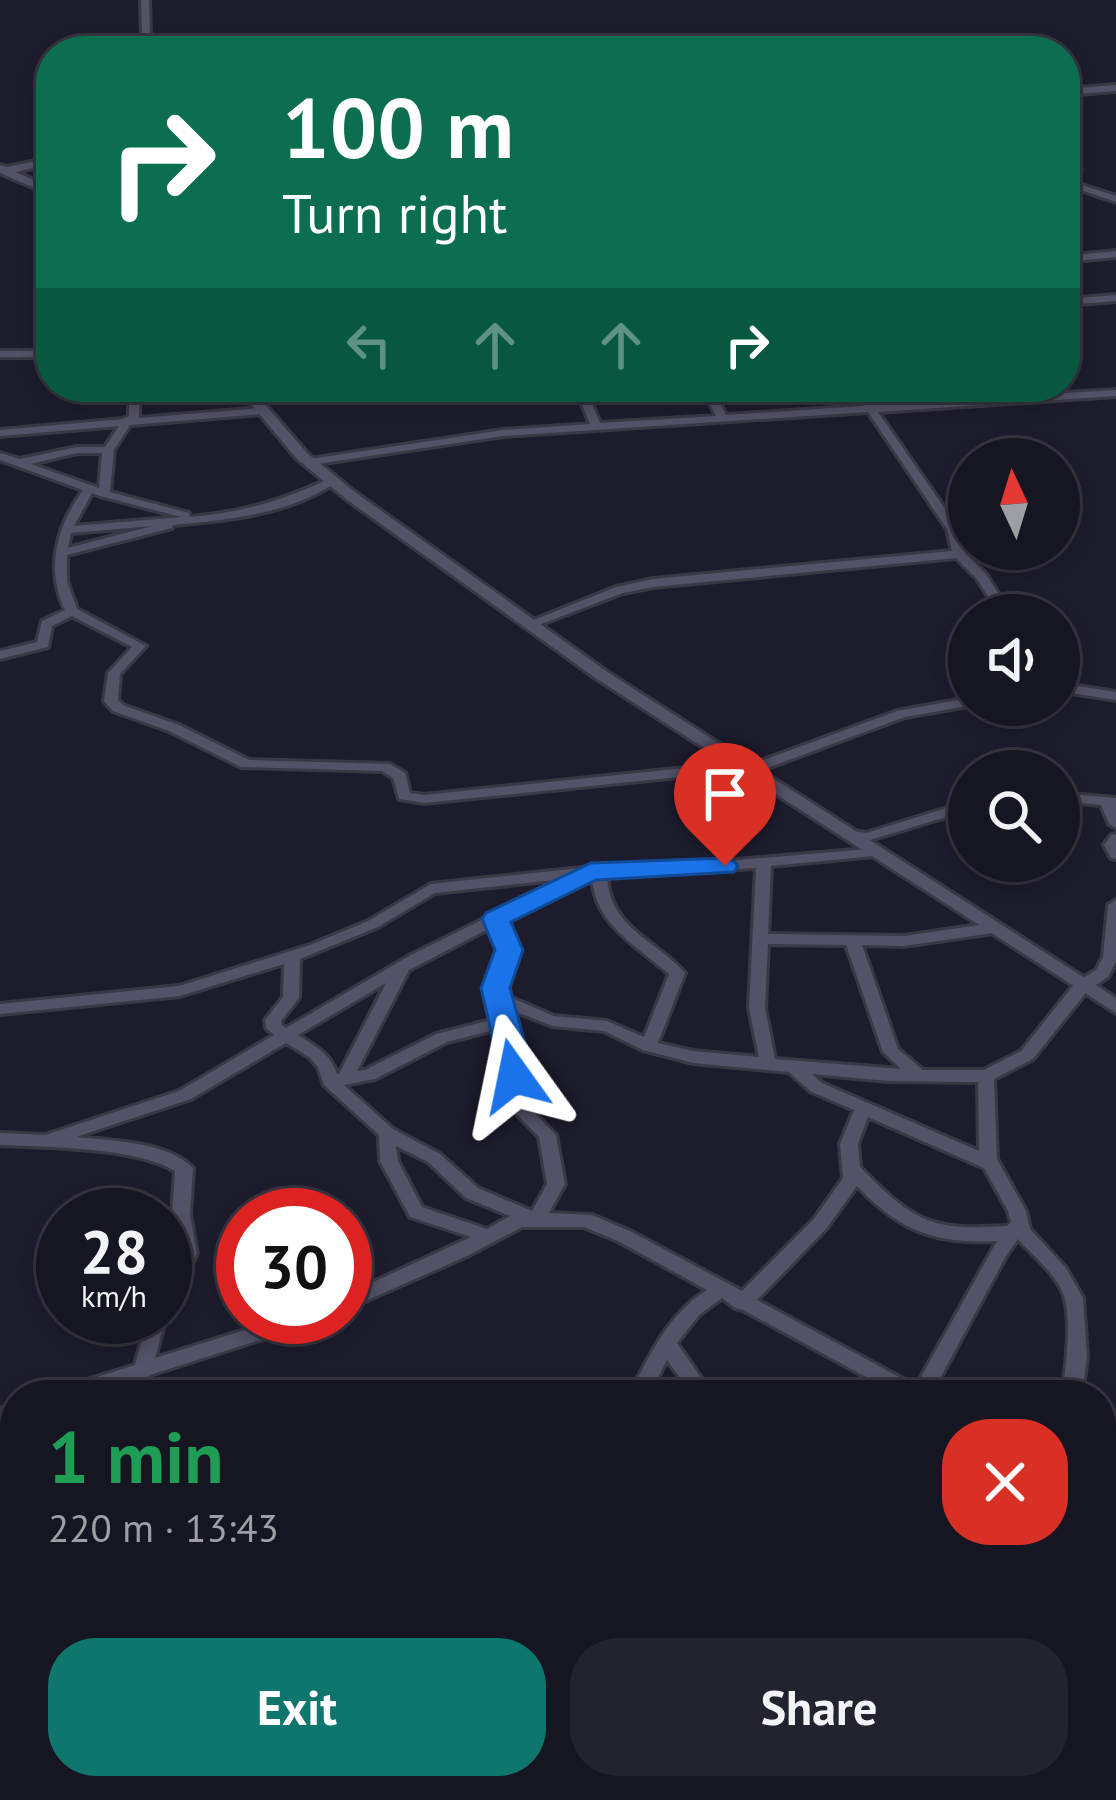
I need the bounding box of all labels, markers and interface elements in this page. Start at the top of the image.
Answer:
text: 100 m [282,72,514,181]
icon: right [84,84,240,240]
text: Turn right [282,178,507,248]
icon: left [336,312,402,378]
icon: ahead [462,312,528,378]
icon: ahead [588,312,654,378]
icon: right [714,312,780,378]
north arrow [948,438,1080,570]
map controls [948,438,1080,882]
button: sound [948,594,1080,726]
pin [674,743,776,866]
button: search [948,750,1080,882]
icon: arrive [692,761,758,827]
position arrow [451,1013,577,1139]
speed limit sign: 30 [216,1188,372,1344]
text: 28 [80,1212,148,1290]
text: km/h [81,1276,147,1315]
text: 1 min [48,1410,224,1503]
button: close [942,1419,1068,1545]
text: 220 m · 13:43 [48,1502,279,1553]
button: Exit [48,1638,546,1776]
button: Share [570,1638,1068,1776]

